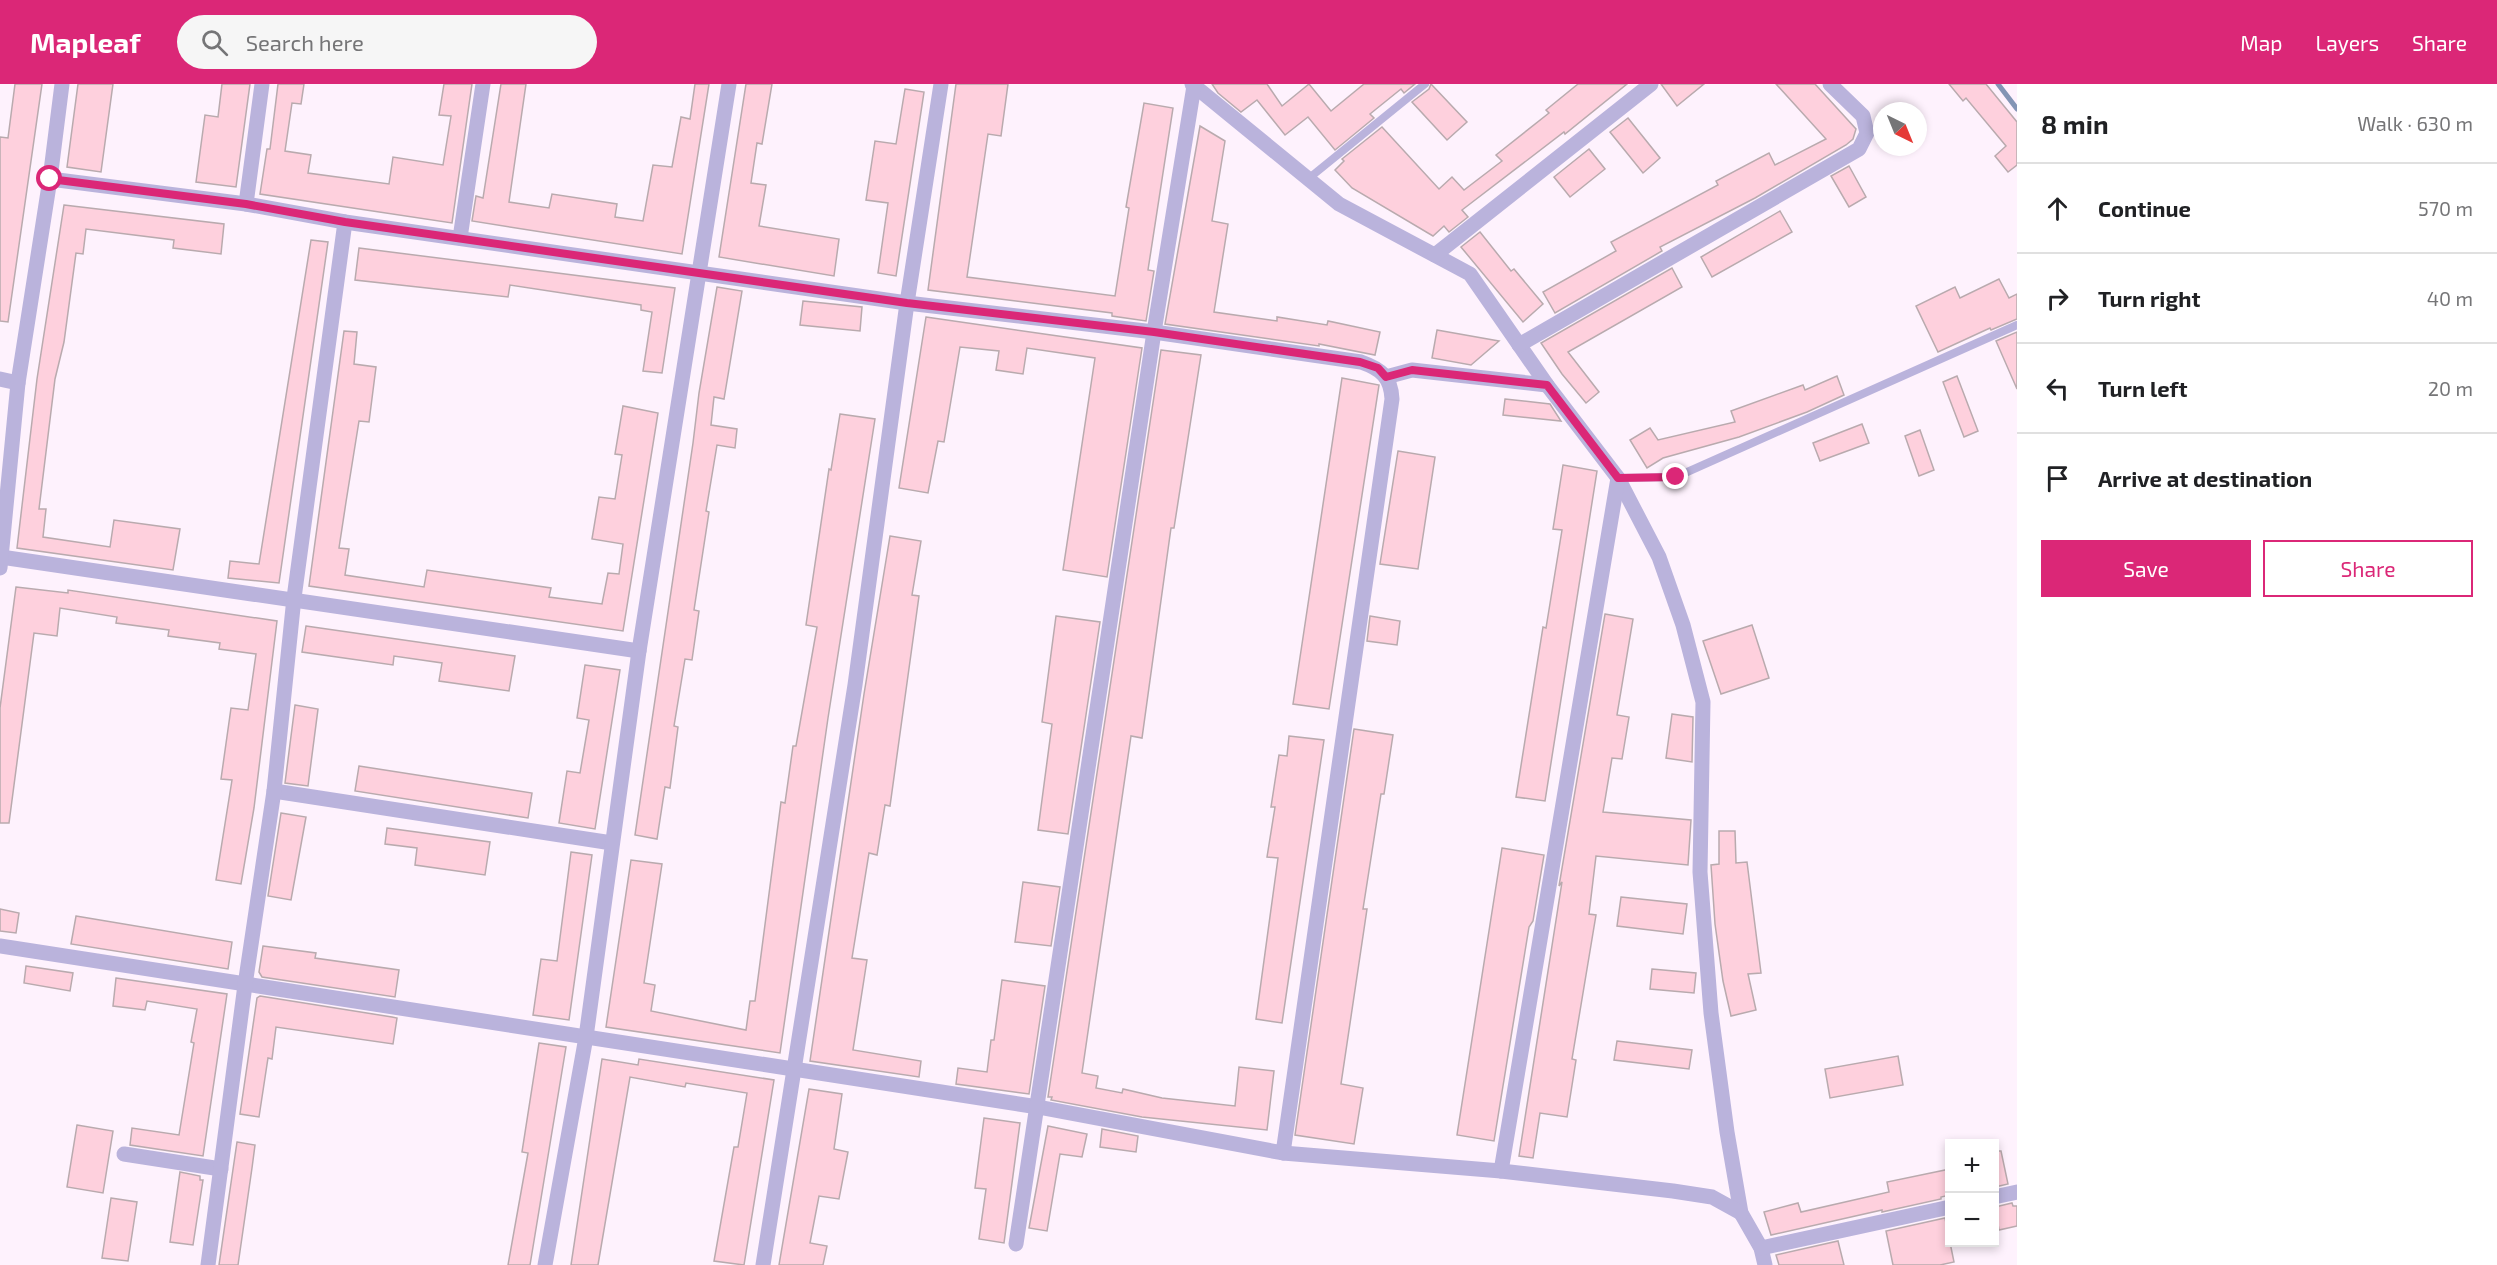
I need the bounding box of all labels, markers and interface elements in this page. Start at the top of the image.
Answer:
search box [177,15,597,69]
text: Mapleaf [30,25,141,59]
icon: search [198,26,231,59]
text: Search here [246,29,364,55]
text: Map [2240,30,2282,55]
text: Layers [2315,30,2379,55]
text: Share [2412,30,2467,55]
north arrow [1873,102,1927,156]
text: 8 min [2041,108,2109,139]
text: Walk · 630 m [2357,111,2473,135]
route start [36,165,62,191]
icon: ahead [2041,192,2074,225]
text: Continue [2098,195,2191,221]
text: 570 m [2418,196,2473,220]
icon: right [2041,282,2074,315]
text: Turn right [2098,285,2200,311]
text: 40 m [2427,286,2473,310]
icon: left [2041,372,2074,405]
text: Turn left [2098,375,2187,401]
text: 20 m [2428,376,2473,400]
icon: arrive [2041,462,2074,495]
route end [1662,463,1688,489]
text: Arrive at destination [2098,465,2312,491]
button: Save [2041,540,2251,597]
button: Share [2263,540,2473,597]
map controls [1945,1139,1999,1247]
button: + [1945,1139,1999,1193]
button: − [1945,1193,1999,1247]

